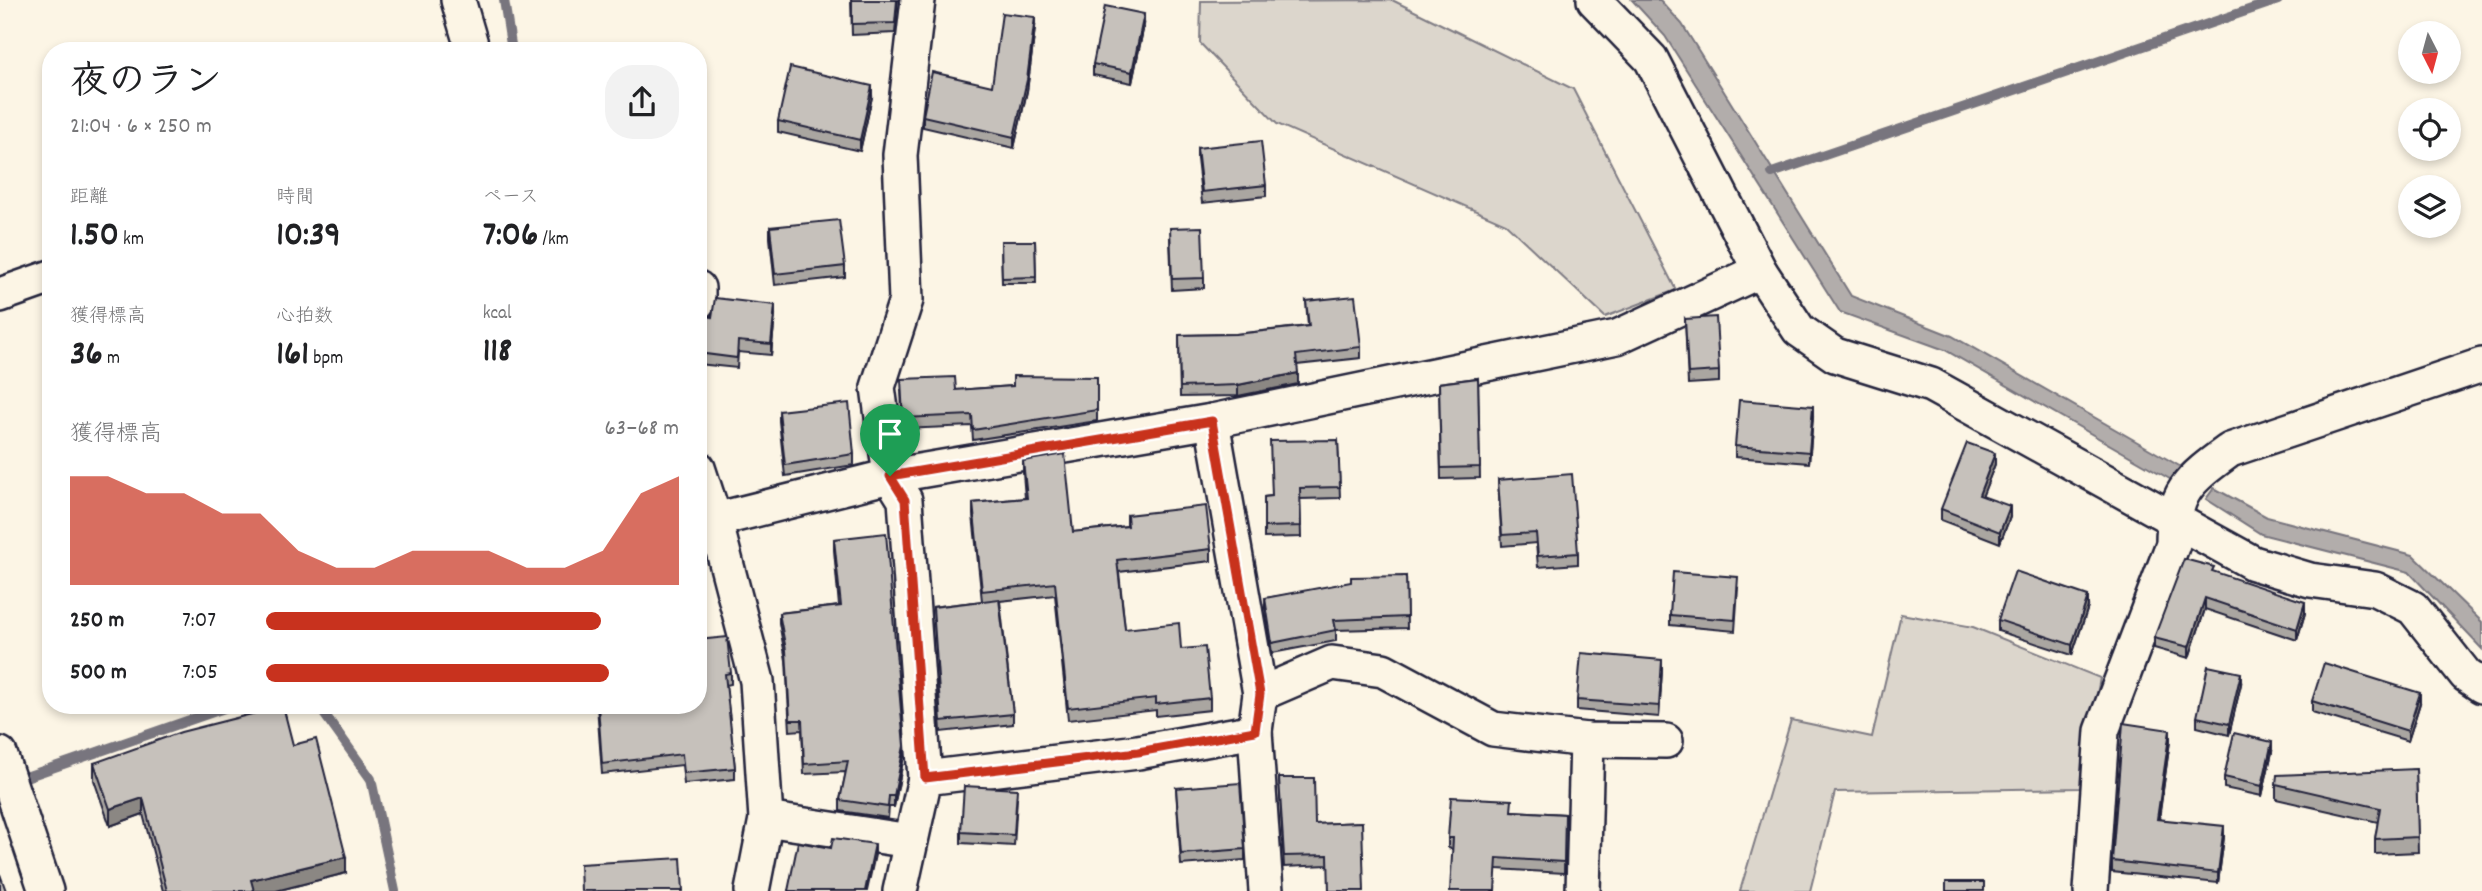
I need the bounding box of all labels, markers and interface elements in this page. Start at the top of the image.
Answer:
north arrow [2398,21,2460,84]
map controls [2398,21,2461,238]
text: 夜のラン [70,57,222,112]
button: share [605,65,679,139]
button: locate [2398,98,2461,161]
text: 21:04 · 6 × 250 m [70,111,212,144]
button: layers [2398,175,2461,238]
text: 距離 [70,185,108,212]
text: 時間 [276,185,314,212]
text: ペース [483,185,539,212]
text: 1.50 [70,212,119,262]
text: 10:39 [276,212,340,262]
text: 7:06 [483,212,538,262]
text: km [119,227,144,254]
text: /km [538,227,569,254]
text: kcal [483,301,512,328]
text: 獲得標高 [70,304,146,331]
text: 心拍数 [276,304,333,331]
text: 118 [483,328,512,378]
text: 36 [70,331,103,381]
text: 161 [276,331,309,381]
text: m [103,346,120,373]
text: bpm [309,346,343,373]
pin [860,404,920,476]
text: 63–68 m [605,413,679,446]
icon: arrive [871,415,909,453]
text: 獲得標高 [70,419,162,452]
text: 250 m [70,605,124,638]
text: 7:07 [182,605,216,638]
text: 500 m [70,657,127,690]
text: 7:05 [182,657,218,690]

